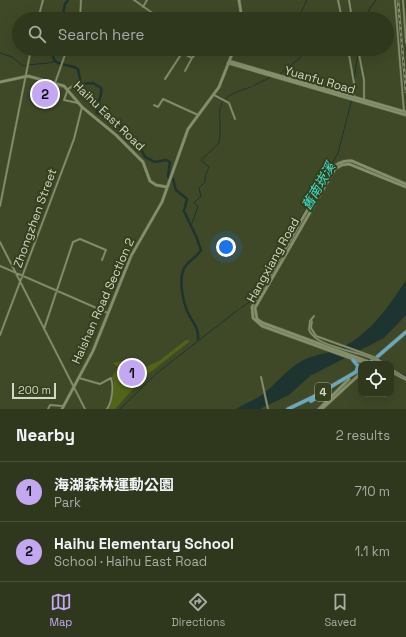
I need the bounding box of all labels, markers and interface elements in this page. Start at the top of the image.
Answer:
search box [12,12,394,56]
icon: search [26,23,48,45]
text: Search here [58,25,144,44]
street label: Yuanfu Road [283,62,357,98]
street label: Haihu East Road [70,78,148,154]
pin: 2 [32,79,58,109]
water label: 舊南崁溪 [298,158,340,213]
street label: Zhongzhen Street [10,166,60,270]
street label: Hangxiang Road [243,215,303,305]
street label: Haishan Road Section 2 [68,236,138,366]
your location [216,237,236,257]
pin: 1 [119,358,145,388]
map controls [358,361,394,397]
button: locate [358,361,394,397]
scale bar [12,381,56,400]
text: 200 m [18,383,51,397]
road number: 4 [315,383,331,401]
text: Nearby [16,424,75,446]
text: 2 results [336,427,390,444]
text: 海湖森林運動公園 [54,475,174,494]
text: 1 [26,483,32,500]
text: 710 m [355,483,390,500]
text: Park [54,494,81,511]
text: Haihu Elementary School [54,534,234,553]
text: 2 [25,543,33,560]
text: 1.1 km [355,543,390,560]
text: School · Haihu East Road [54,553,207,570]
tab: Map [50,591,72,629]
tab: Directions [171,591,225,629]
tab: Saved [324,591,356,629]

